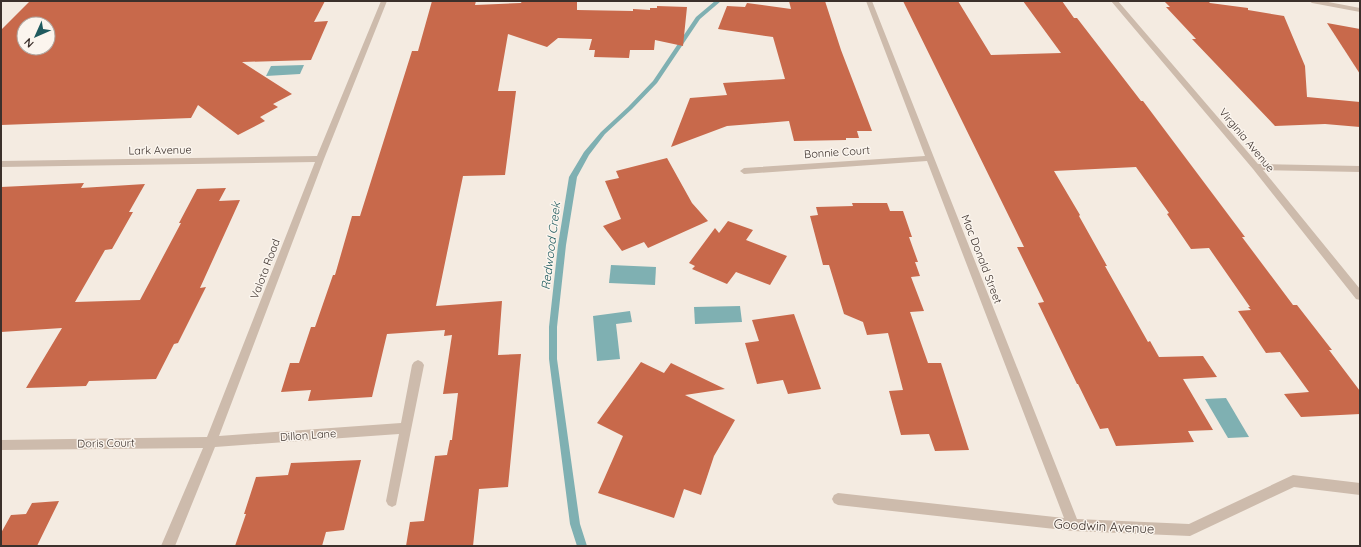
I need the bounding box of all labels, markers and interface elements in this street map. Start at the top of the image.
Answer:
north arrow [16,16,56,56]
text: N [21,35,37,51]
street label: Virginia Avenue [1216,105,1278,175]
street label: Lark Avenue [128,142,192,158]
street label: Bonnie Court [804,143,871,161]
water label: Redwood Creek [538,200,564,291]
street label: Mac Donald Street [959,212,1006,306]
street label: Valota Road [247,237,283,301]
street label: Dillon Lane [279,426,337,444]
street label: Doris Court [77,435,135,451]
street label: Goodwin Avenue [1053,515,1155,537]

